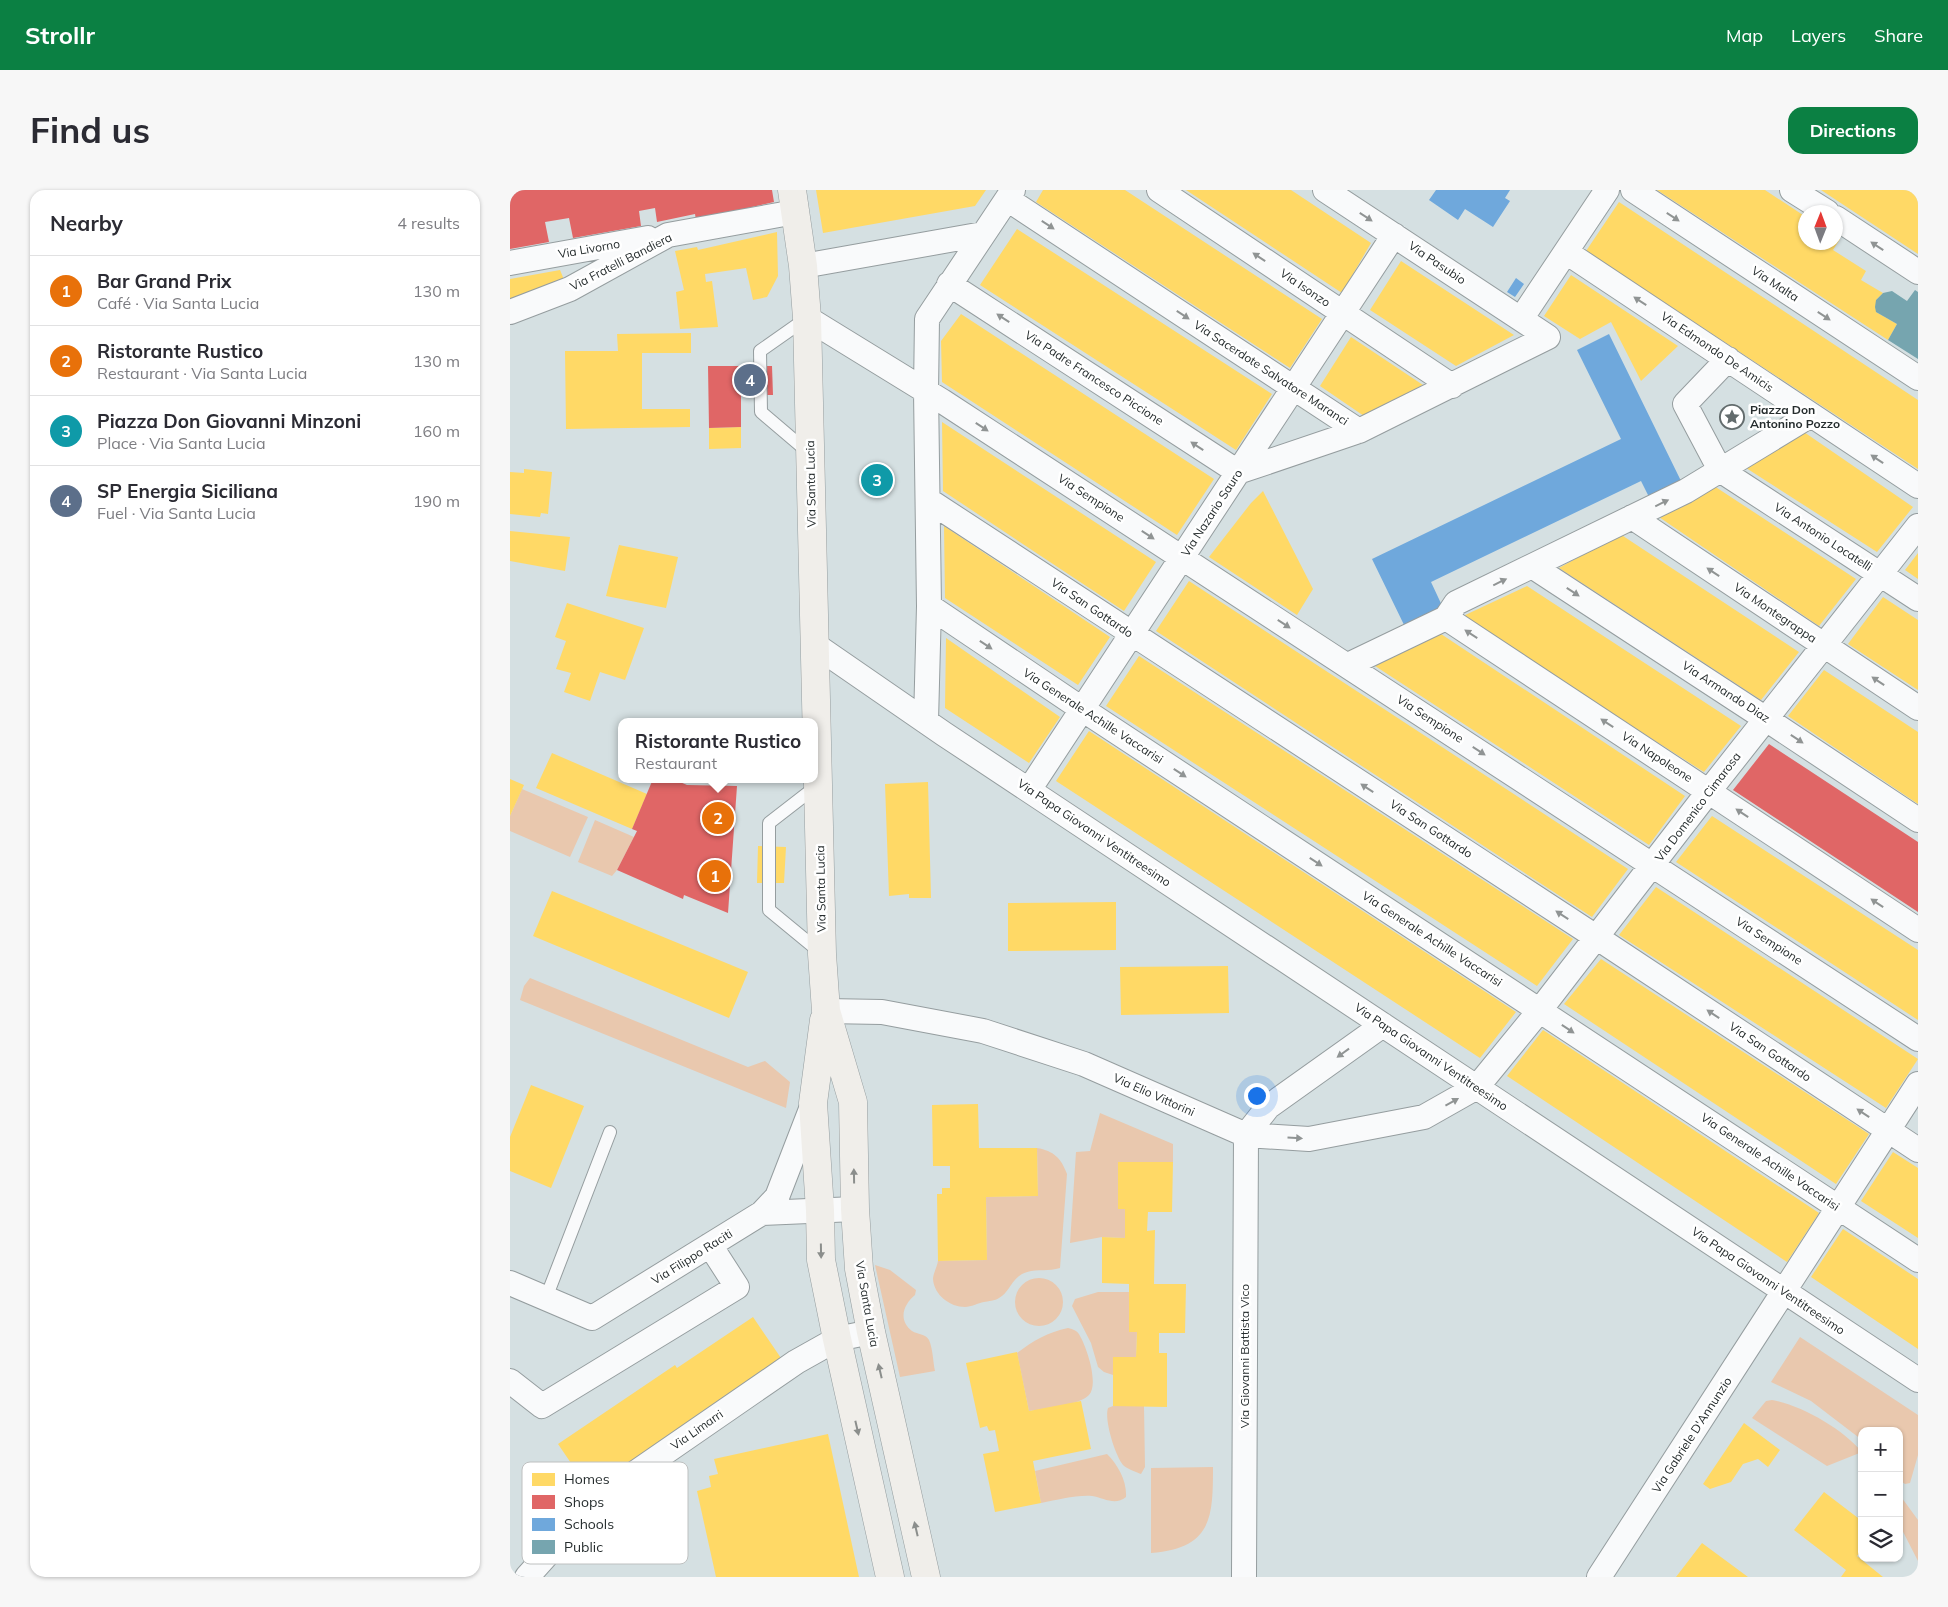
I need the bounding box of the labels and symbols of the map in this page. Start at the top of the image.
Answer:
north arrow [1798,205,1843,250]
one-way arrow [1360,212,1373,222]
one-way arrow [1667,212,1680,222]
one-way arrow [1041,221,1054,230]
street label: Via Fratelli Bandiera [567,229,674,294]
street label: Via Livorno [557,236,621,261]
street label: Via Pasubio [1406,238,1469,287]
one-way arrow [1871,241,1884,250]
one-way arrow [1252,252,1265,262]
street label: Via Malta [1749,263,1802,304]
street label: Via Isonzo [1277,265,1333,310]
one-way arrow [1633,296,1646,306]
street label: Via Edmondo De Amicis [1658,308,1777,395]
one-way arrow [1176,310,1190,320]
one-way arrow [1817,311,1830,321]
one-way arrow [996,314,1009,323]
street label: Via Sacerdote Salvatore Maranci [1191,317,1352,428]
street label: Via Padre Francesco Piccione [1022,327,1166,428]
pin: 4 [734,361,766,399]
place label: Piazza Don Antonino Pozzo [1750,402,1840,431]
place icon: Piazza Don Antonino Pozzo [1719,404,1745,430]
one-way arrow [976,423,989,432]
street label: Via Santa Lucia [802,440,819,528]
one-way arrow [1191,441,1204,450]
one-way arrow [1871,454,1884,463]
pin: 3 [861,461,893,499]
street label: Via Nazario Sauro [1178,466,1245,559]
street label: Via Sempione [1055,470,1127,525]
one-way arrow [1654,499,1669,507]
street label: Via Antonio Locatelli [1771,499,1875,574]
one-way arrow [1141,530,1155,540]
one-way arrow [1706,567,1720,576]
street label: Via San Gottardo [1048,575,1136,641]
one-way arrow [1493,578,1507,586]
street label: Via Montegrappa [1731,579,1820,646]
one-way arrow [1566,588,1580,597]
one-way arrow [1278,619,1291,628]
one-way arrow [1464,629,1478,639]
one-way arrow [979,640,993,650]
street label: Via Armando Diaz [1679,658,1773,726]
street label: Via Generale Achille Vaccarisi [1020,665,1166,767]
one-way arrow [1871,676,1884,686]
street label: Via Sempione [1394,691,1466,746]
one-way arrow [1600,719,1613,728]
street label: Via Napoleone [1619,728,1696,785]
one-way arrow [1790,734,1804,744]
one-way arrow [1472,746,1486,756]
street label: Via Domenico Cimarosa [1652,749,1744,864]
one-way arrow [1173,768,1187,778]
street label: Via Papa Giovanni Ventitreesimo [1015,776,1174,890]
one-way arrow [1361,783,1374,793]
street label: Via San Gottardo [1387,796,1476,861]
pin: 2 [702,799,734,837]
one-way arrow [1735,808,1749,818]
street label: Via Santa Lucia [812,845,829,933]
pin: 1 [699,857,731,895]
one-way arrow [1309,858,1322,867]
street label: Via Generale Achille Vaccarisi [1359,888,1505,990]
one-way arrow [1871,898,1884,908]
one-way arrow [1556,910,1569,919]
street label: Via Sempione [1733,913,1805,968]
street label: Via Papa Giovanni Ventitreesimo [1352,1000,1511,1114]
one-way arrow [1706,1009,1719,1019]
street label: Via San Gottardo [1726,1019,1814,1085]
one-way arrow [1562,1024,1575,1034]
one-way arrow [1337,1048,1350,1059]
street label: Via Elio Vittorini [1111,1070,1197,1119]
your location [1244,1083,1270,1109]
one-way arrow [1445,1097,1458,1106]
street label: Via Generale Achille Vaccarisi [1698,1109,1843,1214]
one-way arrow [1856,1109,1869,1118]
one-way arrow [1287,1134,1303,1142]
one-way arrow [850,1168,858,1184]
street label: Via Papa Giovanni Ventitreesimo [1689,1224,1848,1338]
street label: Via Filippo Raciti [648,1226,735,1287]
one-way arrow [817,1244,825,1260]
street label: Via Santa Lucia [853,1260,882,1348]
street label: Via Giovanni Battista Vico [1237,1284,1252,1428]
one-way arrow [876,1363,884,1379]
street label: Via Gabriele D'Annunzio [1648,1374,1735,1496]
street label: Via Limarri [668,1406,726,1453]
one-way arrow [853,1420,861,1436]
legend [522,1462,688,1564]
text: Homes [564,1470,610,1488]
text: Shops [564,1493,604,1511]
text: Schools [564,1515,614,1533]
one-way arrow [912,1522,920,1537]
text: Public [564,1538,603,1556]

